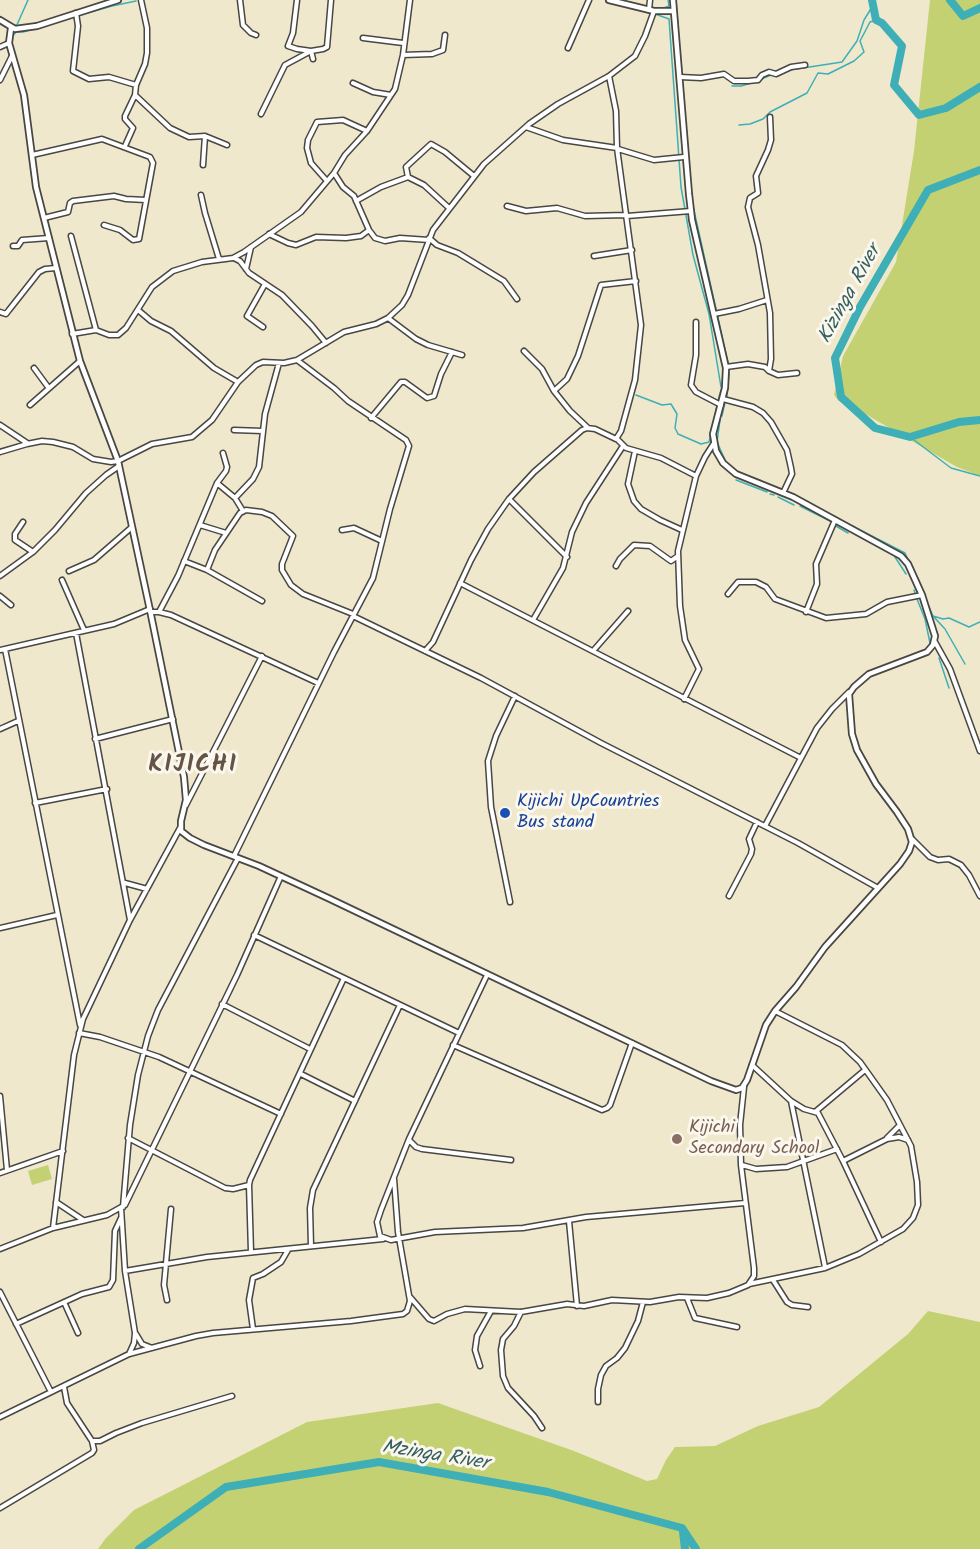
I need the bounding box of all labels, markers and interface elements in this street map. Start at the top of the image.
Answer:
water label: Kizinga River [814,242,888,348]
district label: KIJICHI [148,753,238,781]
place label: Kijichi UpCountries Bus stand [517,792,659,834]
marker: Kijichi UpCountries Bus stand [498,806,512,820]
place label: Kijichi Secondary School [689,1118,819,1160]
marker: Kijichi Secondary School [670,1132,684,1146]
water label: Mzinga River [380,1437,490,1477]

